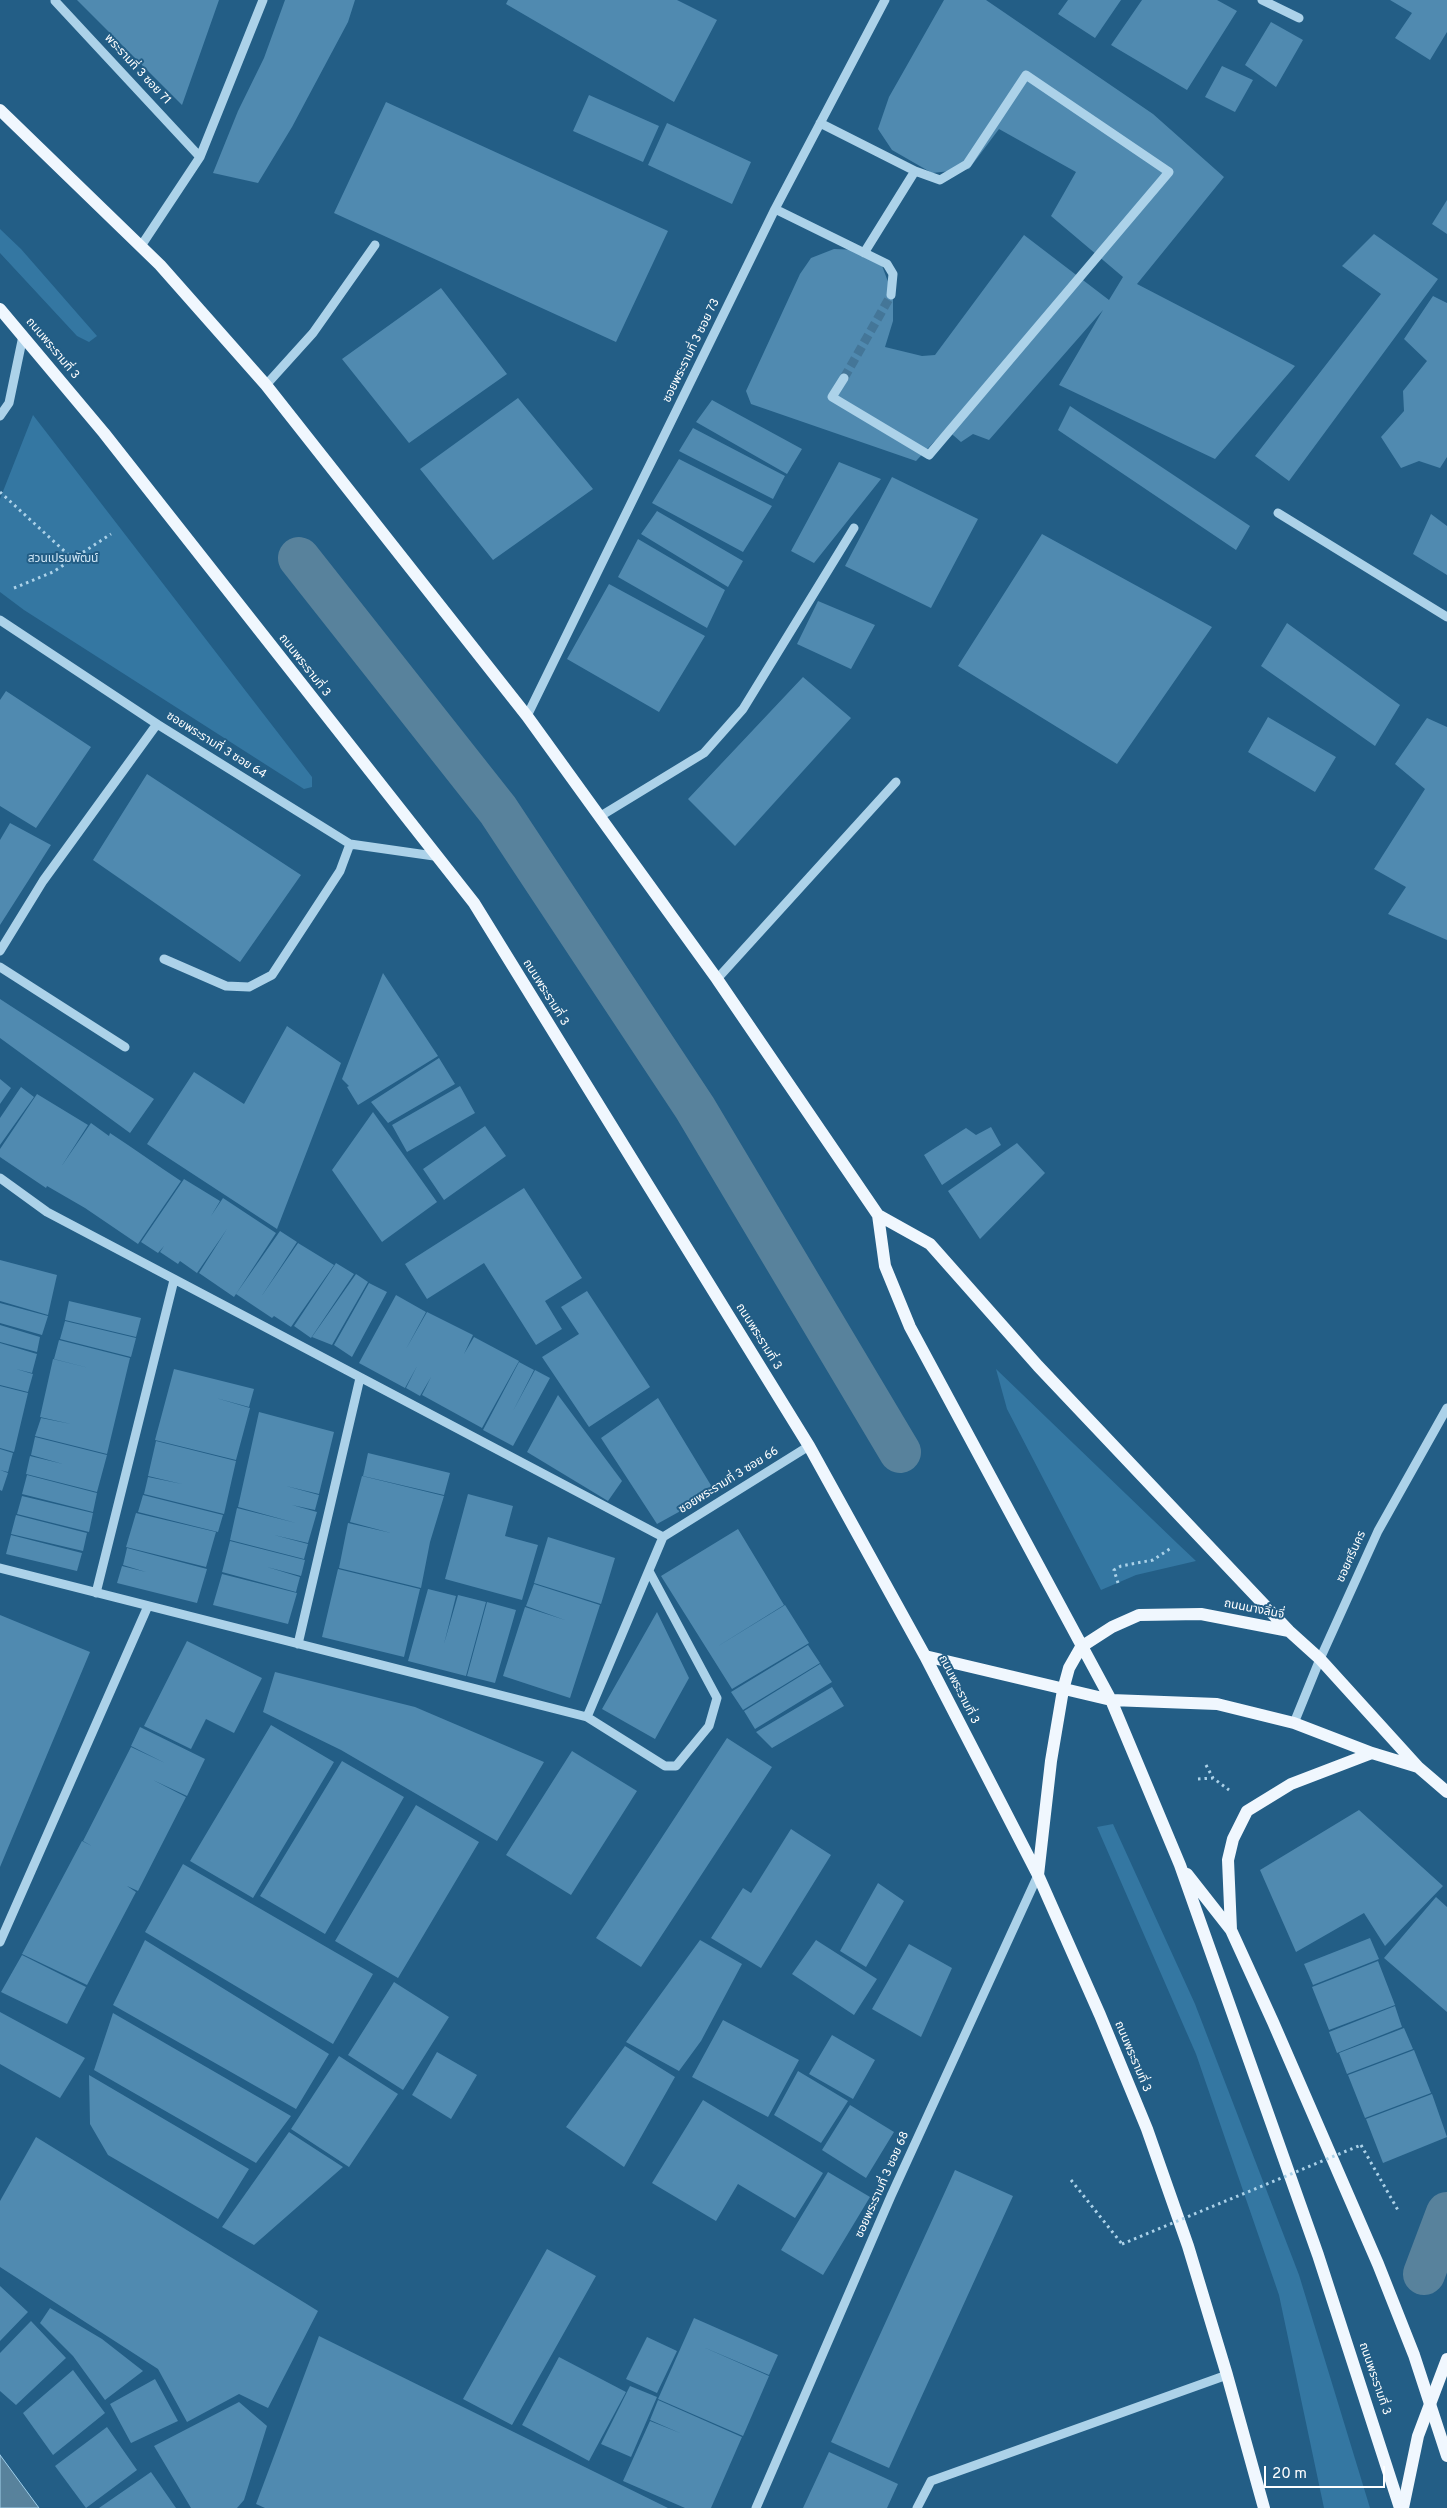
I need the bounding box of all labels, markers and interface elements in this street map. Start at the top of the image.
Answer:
street label: พระรามที่ 3 ซอย 71 [101,32,173,108]
street label: ซอยพระรามที่ 3 ซอย 73 [661,297,723,405]
street label: ถนนพระรามที่ 3 [22,315,82,383]
park label: สวนเปรมพัฒน์ [28,553,98,567]
street label: ถนนพระรามที่ 3 [275,632,333,700]
street label: ซอยพระรามที่ 3 ซอย 64 [163,709,269,783]
street label: ถนนพระรามที่ 3 [519,957,571,1029]
street label: ถนนพระรามที่ 3 [732,1301,784,1373]
street label: ซอยพระรามที่ 3 ซอย 66 [676,1444,782,1518]
street label: ซอยศรีนคร [1334,1529,1370,1585]
street label: ถนนนางลิ้นจี่ [1223,1597,1285,1623]
street label: ถนนพระรามที่ 3 [934,1653,982,1727]
street label: ถนนพระรามที่ 3 [1111,2019,1153,2095]
street label: ซอยพระรามที่ 3 ซอย 68 [853,2129,913,2241]
street label: ถนนพระรามที่ 3 [1355,2341,1393,2417]
scale bar [1267,2456,1388,2488]
text: 20 m [1272,2465,1307,2484]

